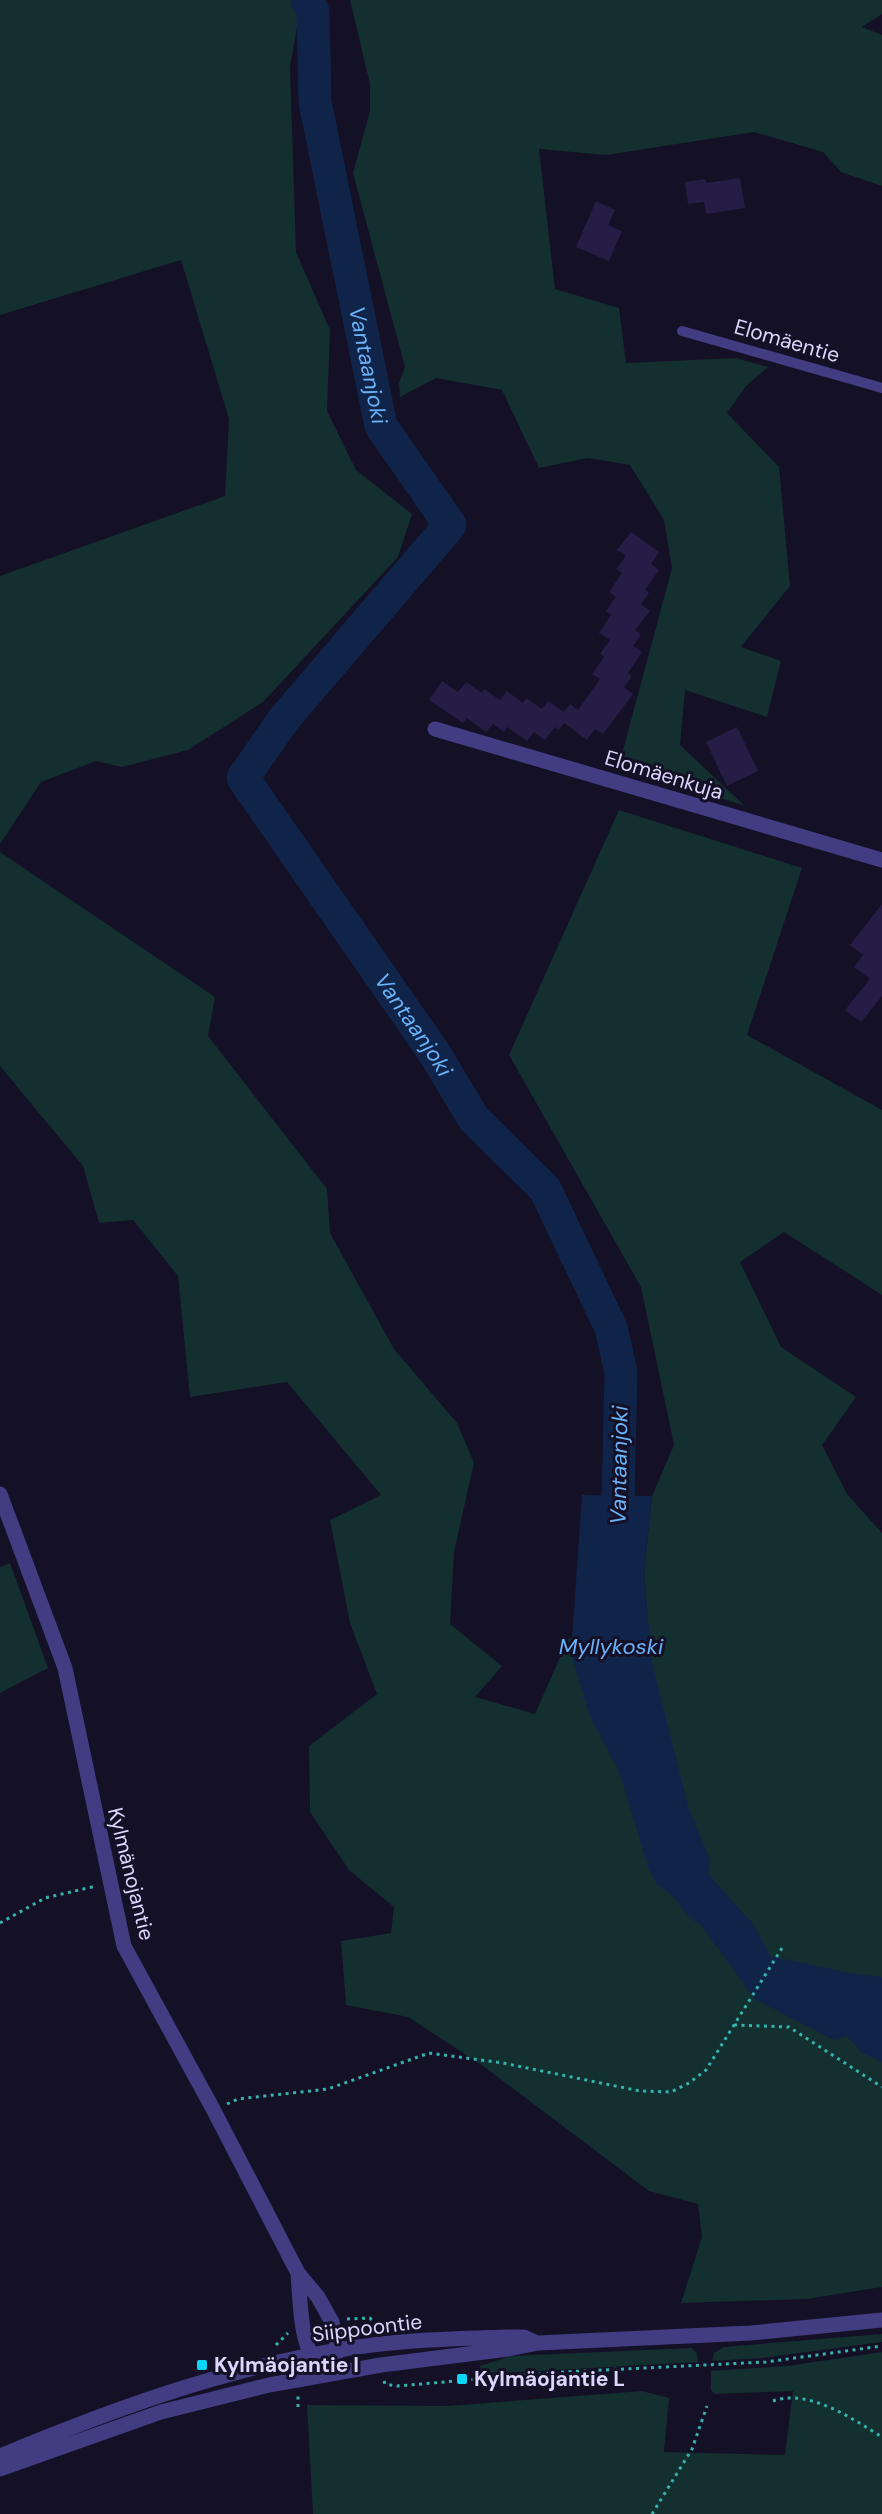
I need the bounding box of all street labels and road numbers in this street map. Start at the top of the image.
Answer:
street label: Elomäentie [731,313,843,369]
street label: Elomäenkuja [601,744,727,806]
street label: Kylmänojantie [101,1805,161,1943]
street label: Siippoontie [310,2307,424,2349]

